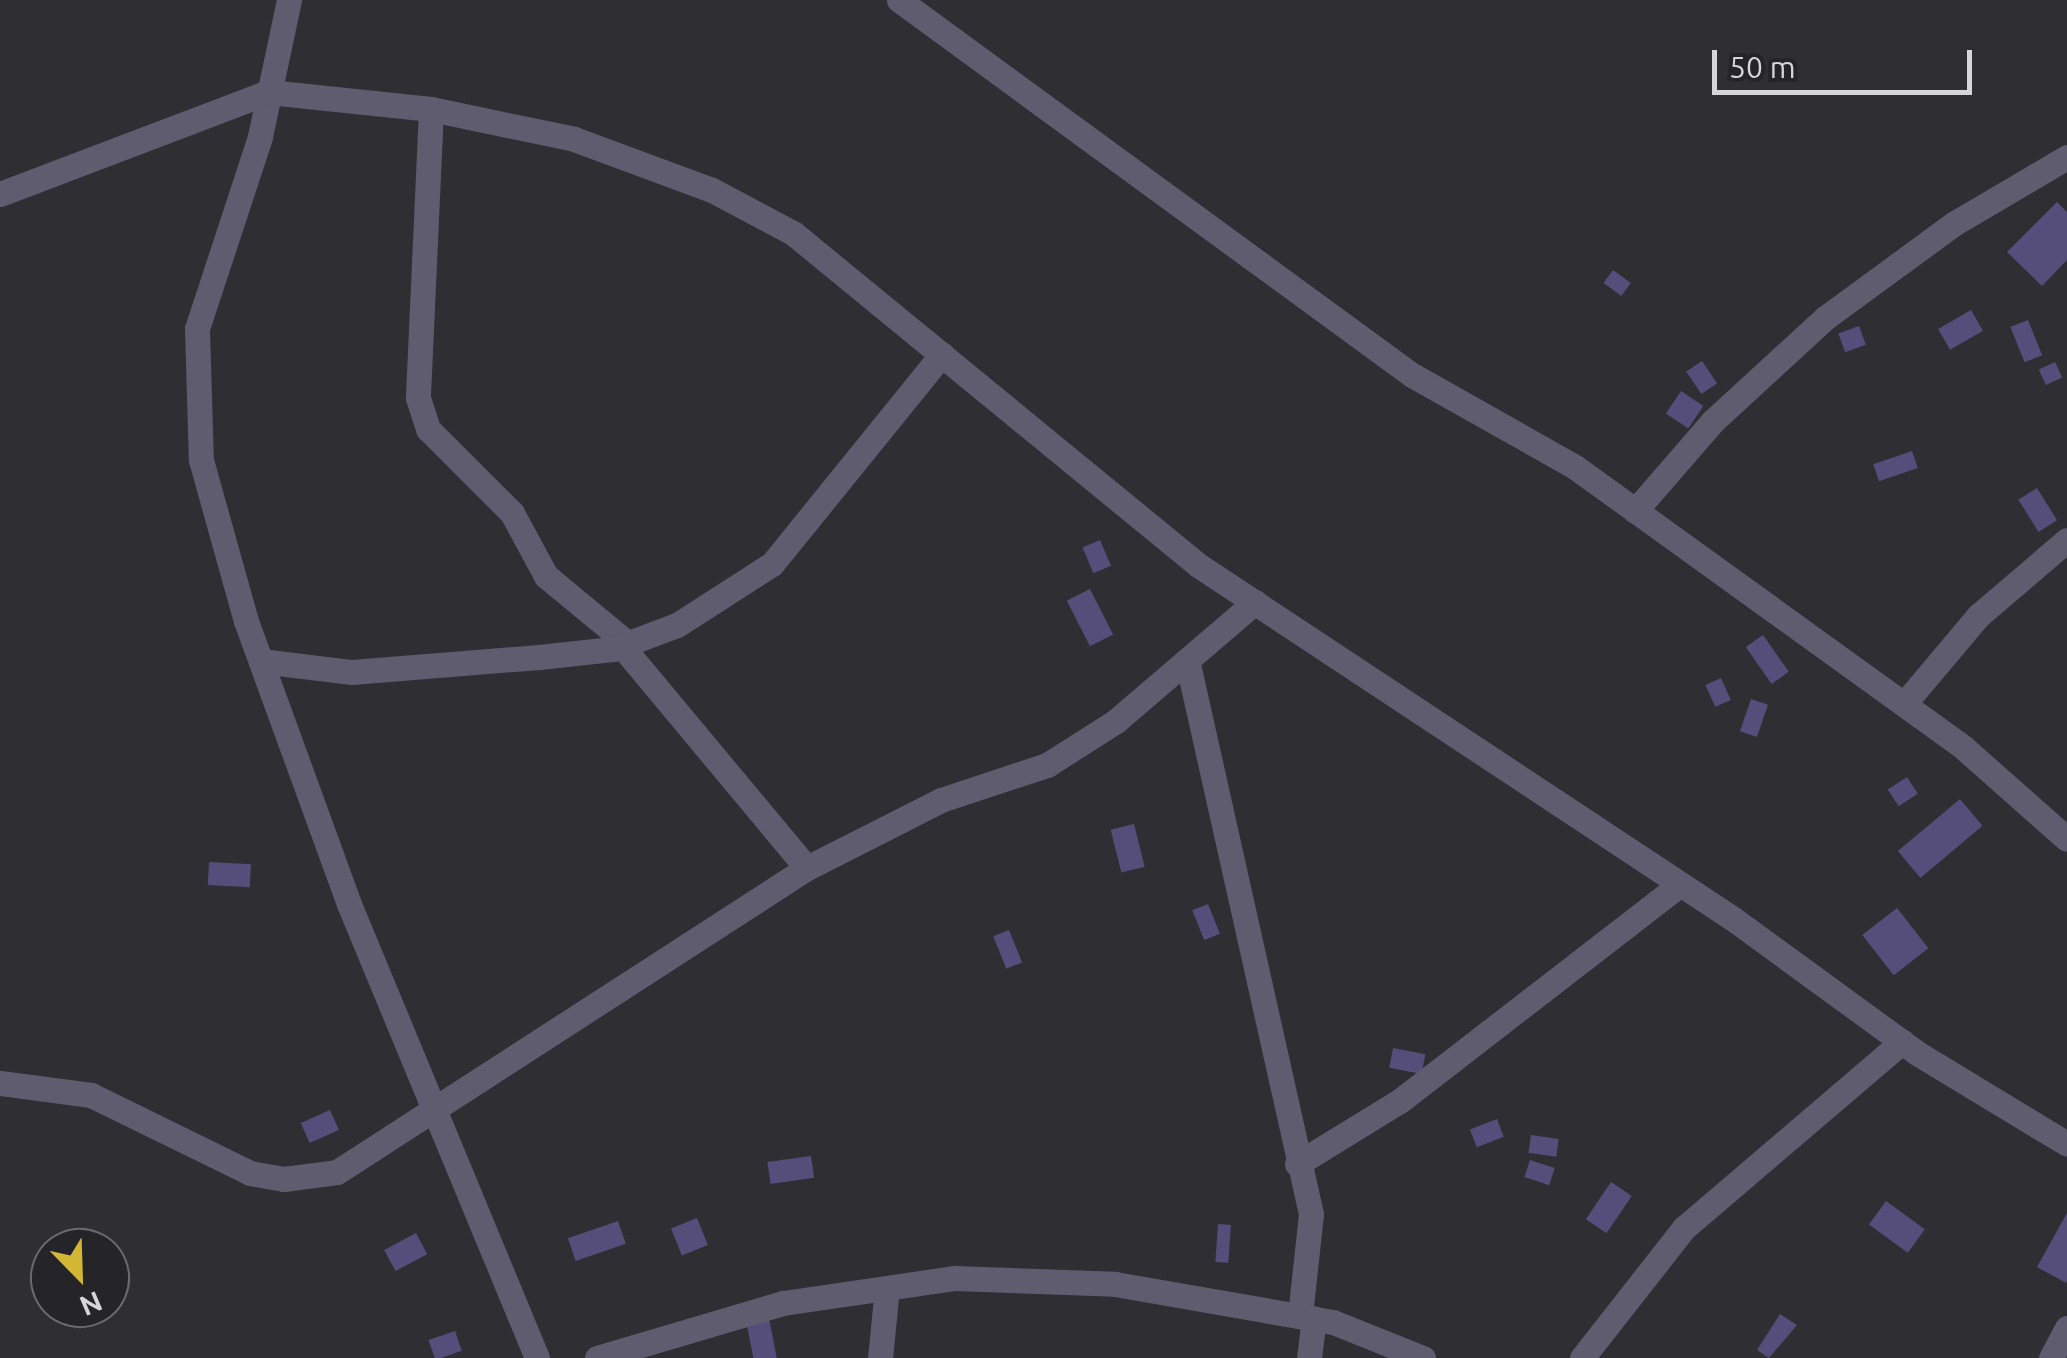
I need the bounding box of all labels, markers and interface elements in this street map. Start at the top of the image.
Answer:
scale bar [1717,30,1977,92]
text: 50 m [1729,50,1796,84]
north arrow [30,1228,130,1328]
text: N [75,1286,107,1323]

